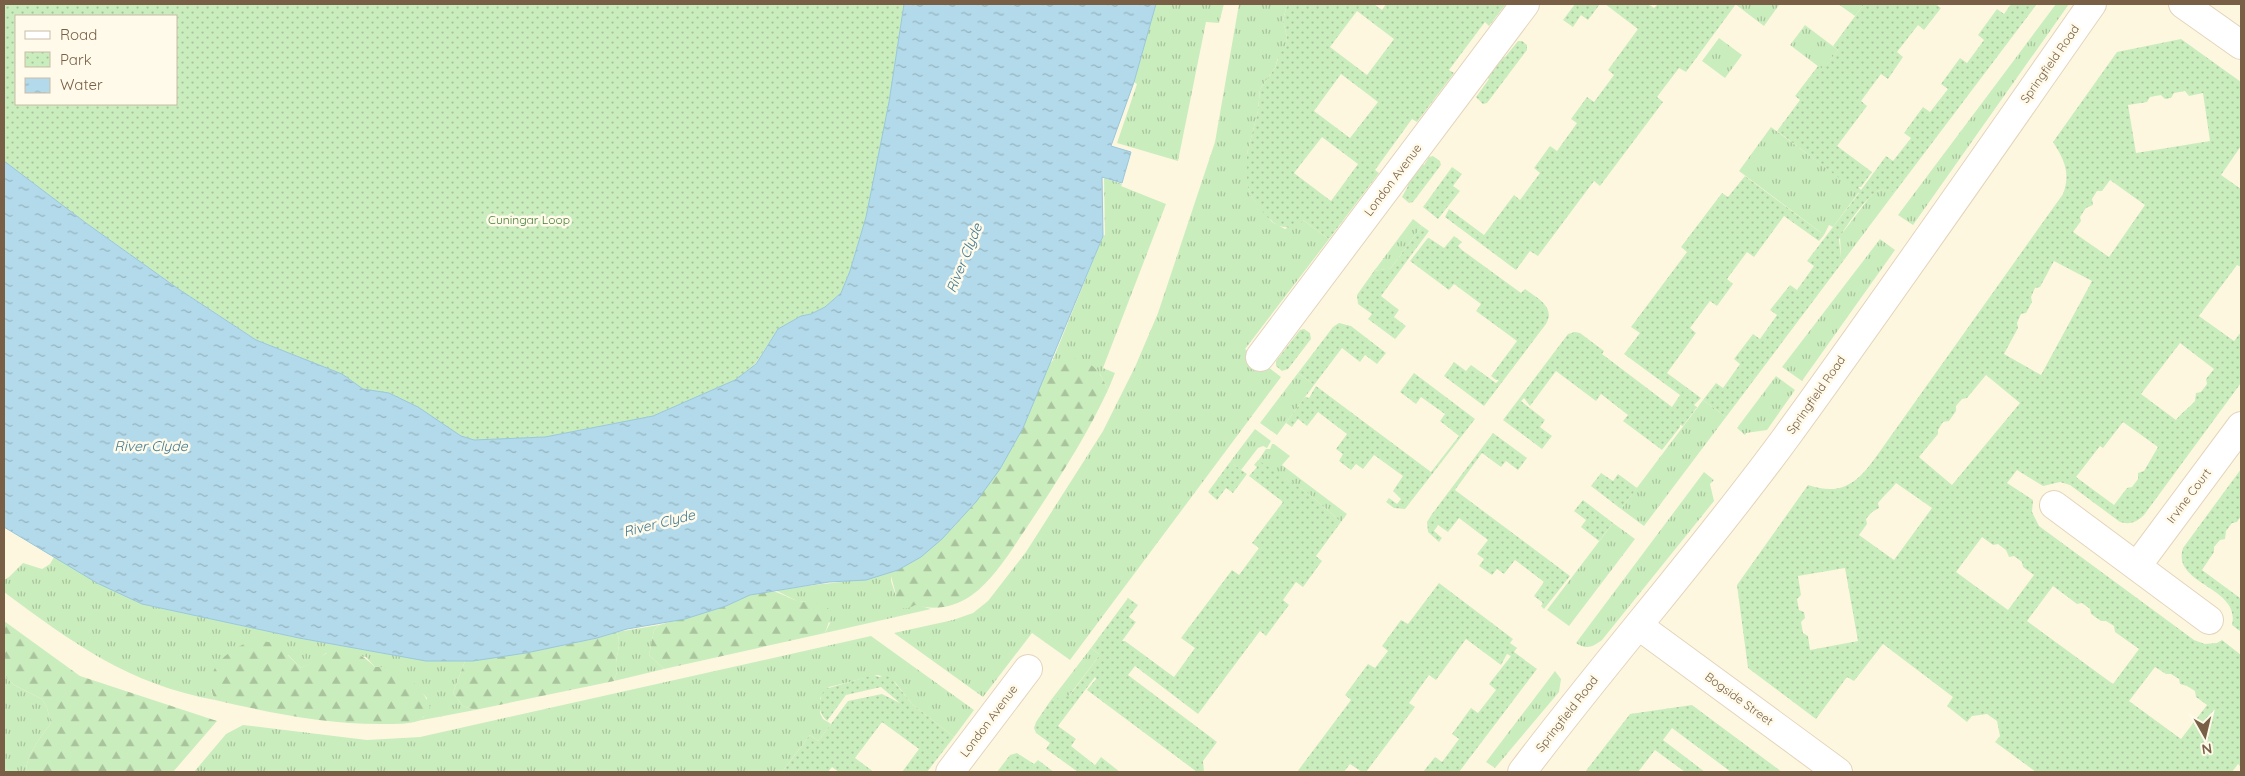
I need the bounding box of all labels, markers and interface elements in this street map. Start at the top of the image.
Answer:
legend [15,15,178,105]
street label: Springfield Road [2017,22,2082,106]
text: Road [60,25,97,44]
text: Park [60,50,92,69]
text: Water [60,75,103,94]
street label: London Avenue [1361,141,1425,219]
park label: Cuningar Loop [488,212,570,227]
water label: River Clyde [942,220,986,295]
street label: Springfield Road [1783,353,1848,437]
water label: River Clyde [114,437,189,455]
street label: Irvine Court [2163,465,2214,526]
water label: River Clyde [621,505,698,541]
street label: Bogside Street [1702,669,1776,728]
street label: Springfield Road [1532,673,1601,755]
street label: London Avenue [957,682,1021,760]
north arrow [2180,711,2230,761]
text: N [2200,739,2213,759]

